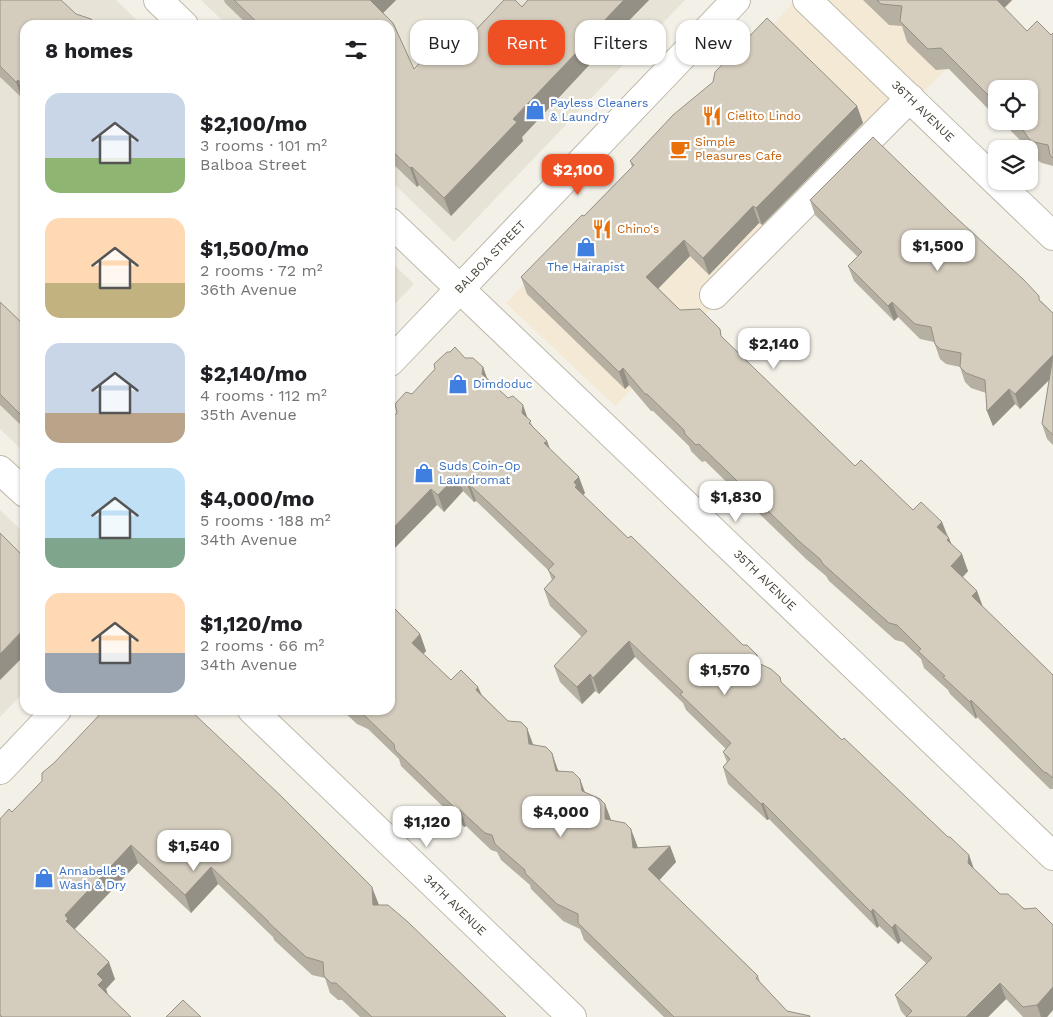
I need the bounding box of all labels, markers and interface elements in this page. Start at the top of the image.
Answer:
chip: Buy [410,20,478,65]
chip: Rent [488,20,565,65]
chip: Filters [575,20,666,65]
chip: New [676,20,750,65]
icon: filters [342,36,370,64]
text: 8 homes [45,38,133,63]
street label: 36TH AVENUE [889,78,957,145]
map controls [988,80,1038,190]
button: locate [988,80,1038,130]
place label: Payless Cleaners & Laundry [550,96,648,124]
shop icon: Payless Cleaners & Laundry [524,99,546,121]
restaurant icon: Cielito Lindo [701,105,723,127]
place label: Cielito Lindo [727,109,801,123]
text: $2,100/mo [200,111,307,136]
icon: home [85,113,145,173]
place label: Simple Pleasures Cafe [695,135,782,163]
text: 3 rooms · 101 m² [200,136,327,155]
cafe icon: Simple Pleasures Cafe [669,138,691,160]
button: layers [988,140,1038,190]
pin: $2,100 [537,154,619,196]
text: Balboa Street [200,155,306,174]
text: $2,100 [553,160,603,179]
street label: BALBOA STREET [452,218,528,296]
restaurant icon: Chino's [591,218,613,240]
place label: Chino's [617,222,659,236]
pin: $1,500 [897,230,979,272]
text: $1,500/mo [200,236,309,261]
shop icon: The Hairapist [575,236,597,258]
text: $1,500 [912,236,964,255]
icon: home [85,238,145,298]
place label: The Hairapist [547,260,625,274]
text: 2 rooms · 72 m² [200,261,323,280]
text: 36th Avenue [200,280,297,299]
pin: $2,140 [733,328,815,370]
text: $2,140 [749,334,799,353]
text: $2,140/mo [200,361,307,386]
icon: home [85,363,145,423]
shop icon: Dimdoduc [447,373,469,395]
place label: Dimdoduc [473,377,533,391]
text: 4 rooms · 112 m² [200,386,327,405]
text: 35th Avenue [200,405,297,424]
place label: Suds Coin-Op Laundromat [439,459,521,487]
shop icon: Suds Coin-Op Laundromat [413,462,435,484]
pin: $1,830 [695,480,777,523]
text: $4,000/mo [200,486,314,511]
text: $1,830 [710,487,762,506]
icon: home [85,488,145,548]
text: 5 rooms · 188 m² [200,511,331,530]
text: 34th Avenue [200,530,297,549]
street label: 35TH AVENUE [731,547,799,613]
text: $1,120/mo [200,611,303,636]
icon: home [85,613,145,673]
text: 2 rooms · 66 m² [200,636,324,655]
pin: $1,570 [684,654,766,696]
text: 34th Avenue [200,655,297,674]
text: $1,570 [700,660,750,679]
pin: $4,000 [520,796,602,838]
text: $4,000 [533,802,589,821]
pin: $1,120 [386,806,468,848]
text: $1,120 [404,812,450,831]
pin: $1,540 [153,830,235,872]
text: $1,540 [168,836,220,855]
place label: Annabelle's Wash & Dry [59,864,127,892]
shop icon: Annabelle's Wash & Dry [33,867,55,889]
street label: 34TH AVENUE [421,872,489,939]

